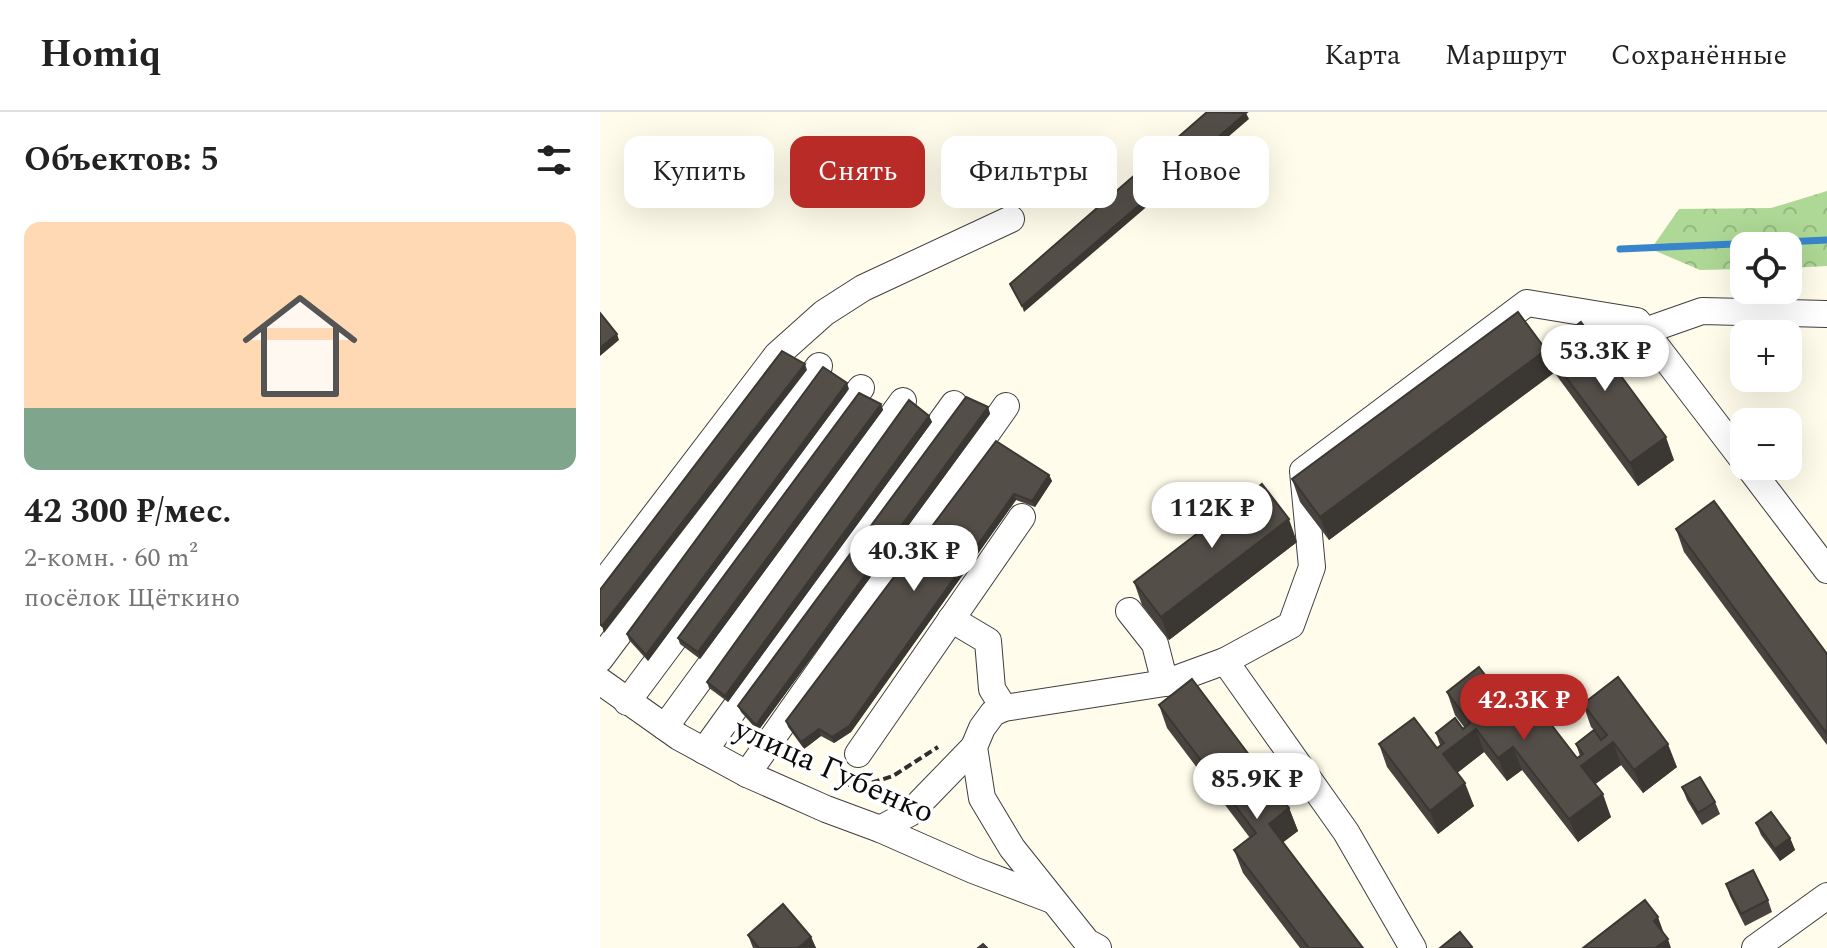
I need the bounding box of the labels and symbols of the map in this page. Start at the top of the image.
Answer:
pin: 53.3K ₽ [1531,325,1679,393]
pin: 112K ₽ [1147,482,1277,550]
pin: 40.3K ₽ [840,525,988,593]
pin: 42.3K ₽ [1450,674,1598,742]
street label: улица Губенко [725,705,942,837]
pin: 85.9K ₽ [1183,753,1331,821]

